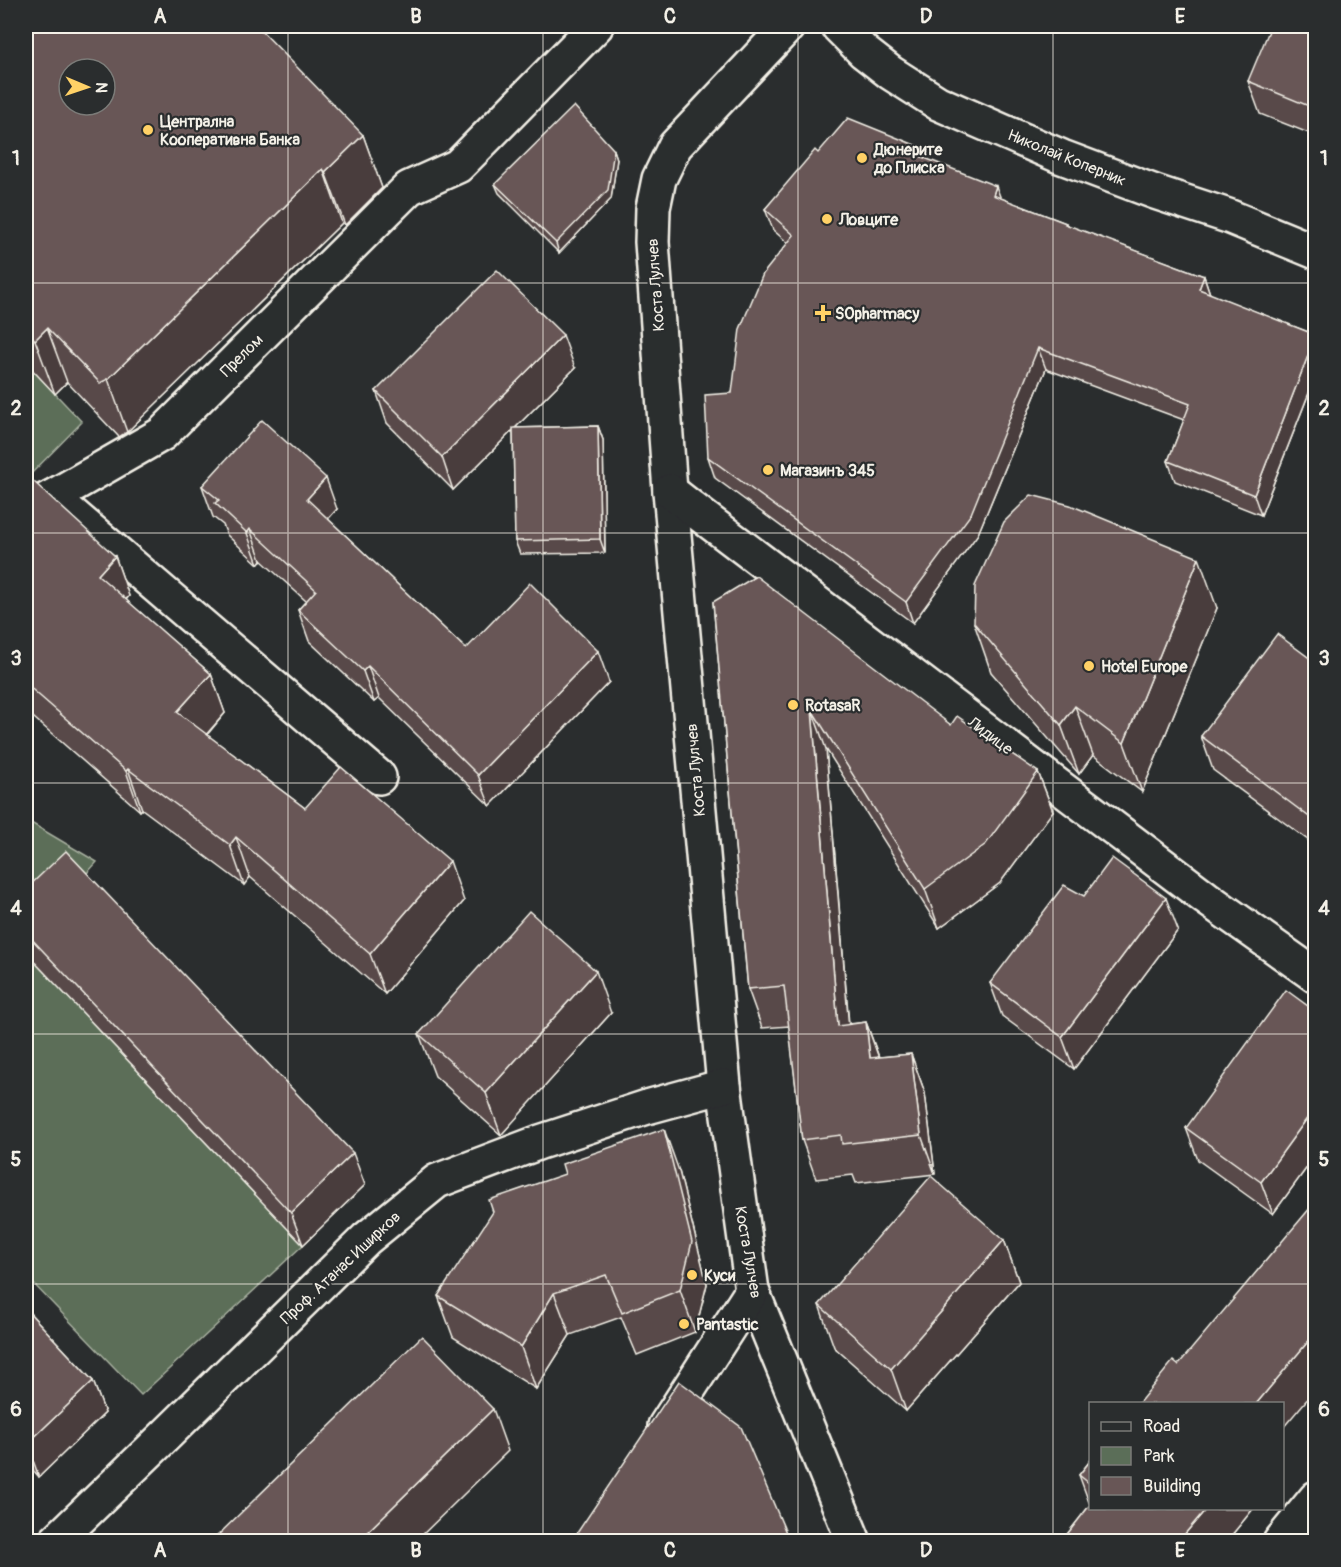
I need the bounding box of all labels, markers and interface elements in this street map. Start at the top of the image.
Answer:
text: A [154,4,167,29]
text: B [410,4,422,29]
text: C [664,4,676,29]
text: D [920,4,933,29]
text: E [1175,4,1186,29]
north arrow [57,57,117,117]
text: N [91,82,111,93]
place label: Централна Кооперативна Банка [160,112,301,150]
marker: Централна Кооперативна Банка [141,123,155,137]
street label: Николай Коперник [1005,125,1129,191]
place label: Дюнерите до Плиска [873,140,945,178]
text: 1 [12,146,20,171]
text: 1 [1320,146,1328,171]
marker: Дюнерите до Плиска [855,151,869,165]
place label: Ловците [838,210,899,230]
marker: Ловците [820,212,834,226]
street label: Коста Лулчев [643,238,669,332]
place label: SOpharmacy [835,304,919,324]
marker: SOpharmacy [816,306,830,320]
street label: Прелом [216,330,267,381]
text: 2 [10,396,22,421]
text: 2 [1318,396,1330,421]
place label: Магазинъ 345 [780,461,875,481]
marker: Магазинъ 345 [761,463,775,477]
text: 3 [10,646,22,671]
text: 3 [1318,646,1330,671]
place label: Hotel Europe [1101,657,1188,677]
marker: Hotel Europe [1082,659,1096,673]
place label: RotasaR [805,696,861,716]
marker: RotasaR [786,698,800,712]
street label: Лидице [963,712,1017,759]
street label: Коста Лулчев [682,723,710,817]
text: 4 [10,896,22,921]
text: 4 [1318,896,1330,921]
text: 5 [11,1147,22,1172]
text: 5 [1319,1147,1330,1172]
street label: Коста Лулчев [730,1205,766,1300]
street label: Проф. Атанас Иширков [276,1207,405,1329]
place label: Куси [704,1266,736,1286]
marker: Куси [685,1268,699,1282]
place label: Pantastic [696,1315,759,1335]
marker: Pantastic [677,1317,691,1331]
text: 6 [10,1397,22,1422]
text: 6 [1318,1397,1330,1422]
legend [1089,1402,1284,1510]
text: Road [1143,1415,1180,1438]
text: Park [1143,1445,1175,1468]
text: Building [1143,1475,1201,1498]
text: A [154,1538,167,1563]
text: B [410,1538,422,1563]
text: C [664,1538,676,1563]
text: D [920,1538,933,1563]
text: E [1175,1538,1186,1563]

